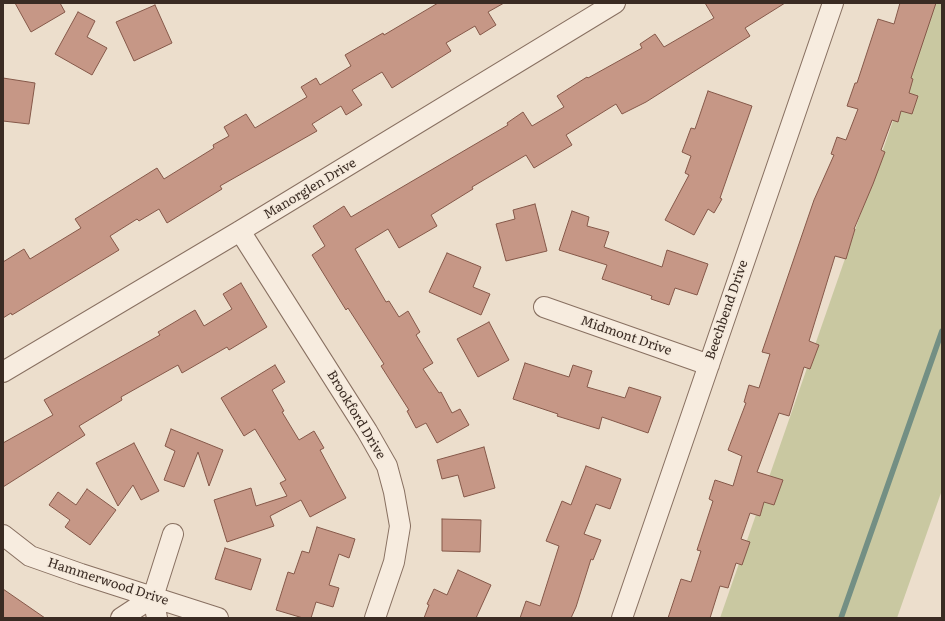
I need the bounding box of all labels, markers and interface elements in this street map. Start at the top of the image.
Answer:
street label: Manorglen Drive [261,155,359,223]
street label: Beechbend Drive [703,258,751,362]
street label: Midmont Drive [578,313,674,359]
street label: Brookford Drive [323,368,389,462]
street label: Hammerwood Drive [45,555,171,609]

